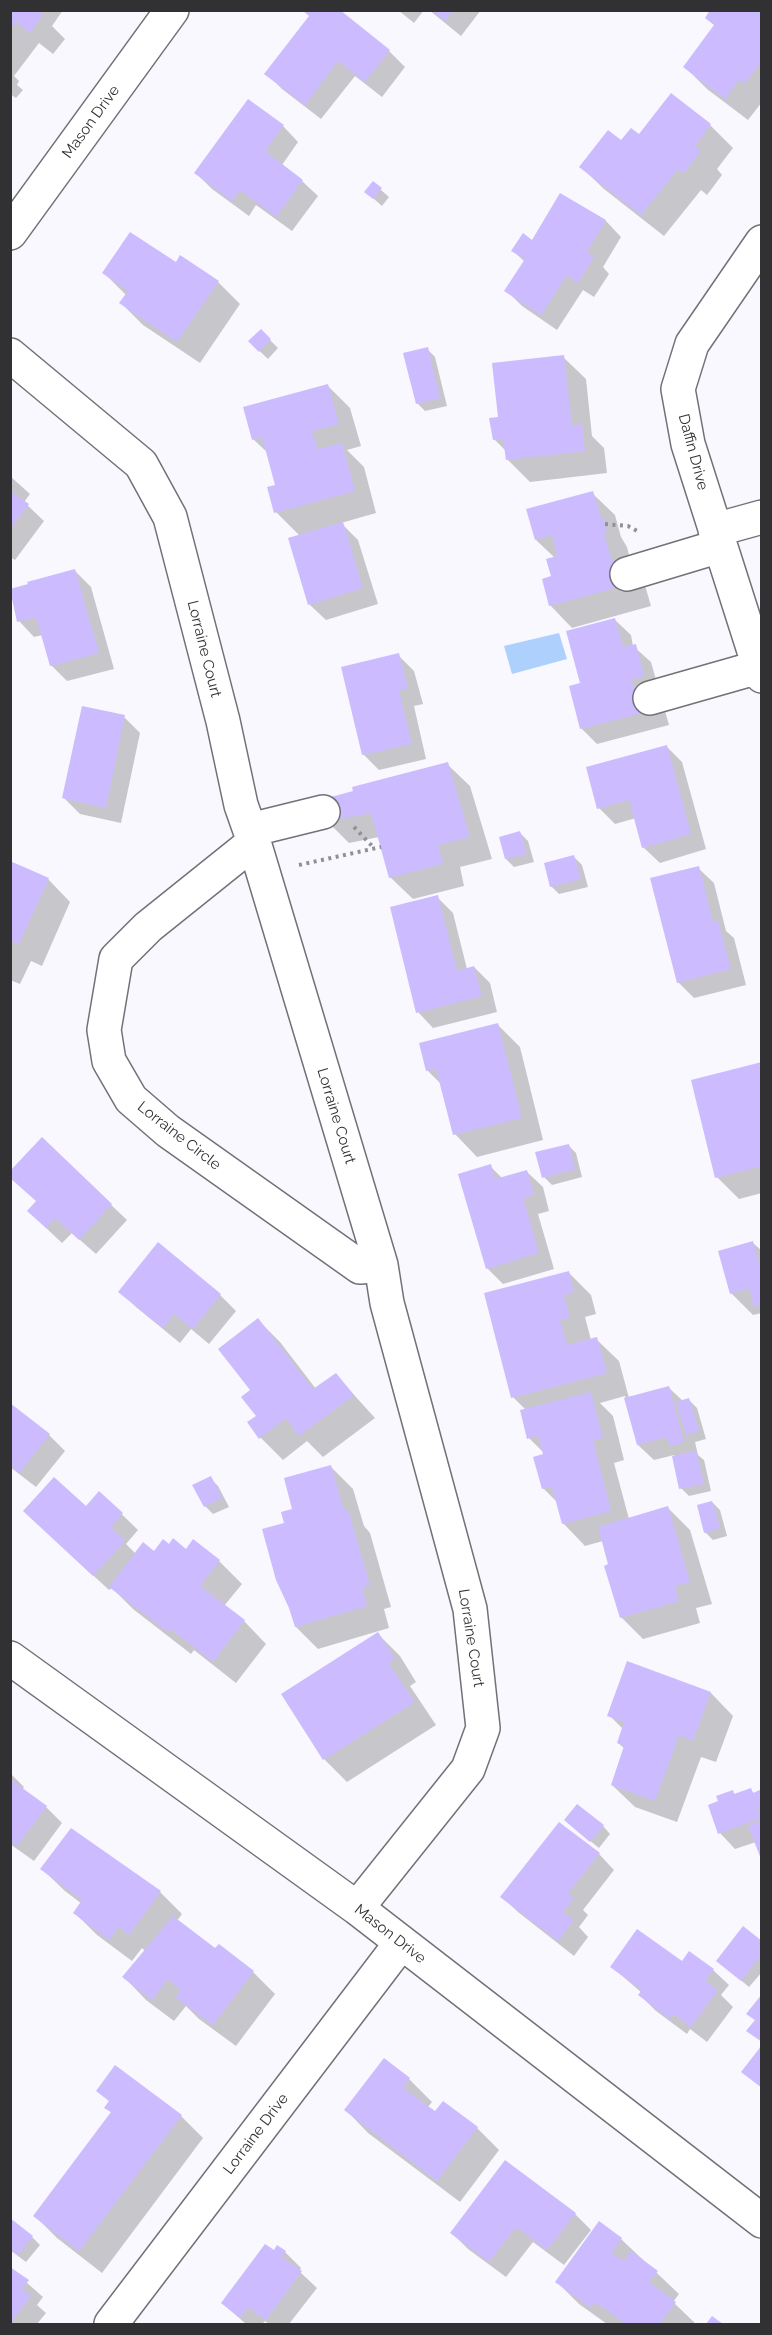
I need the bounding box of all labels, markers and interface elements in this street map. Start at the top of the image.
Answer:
street label: Mason Drive [59,82,123,162]
street label: Daffin Drive [674,412,712,492]
street label: Lorraine Court [183,599,225,699]
street label: Lorraine Court [313,1066,359,1166]
street label: Lorraine Circle [134,1098,224,1174]
street label: Lorraine Court [454,1588,488,1688]
street label: Mason Drive [351,1901,429,1967]
street label: Lorraine Drive [220,2090,292,2178]

